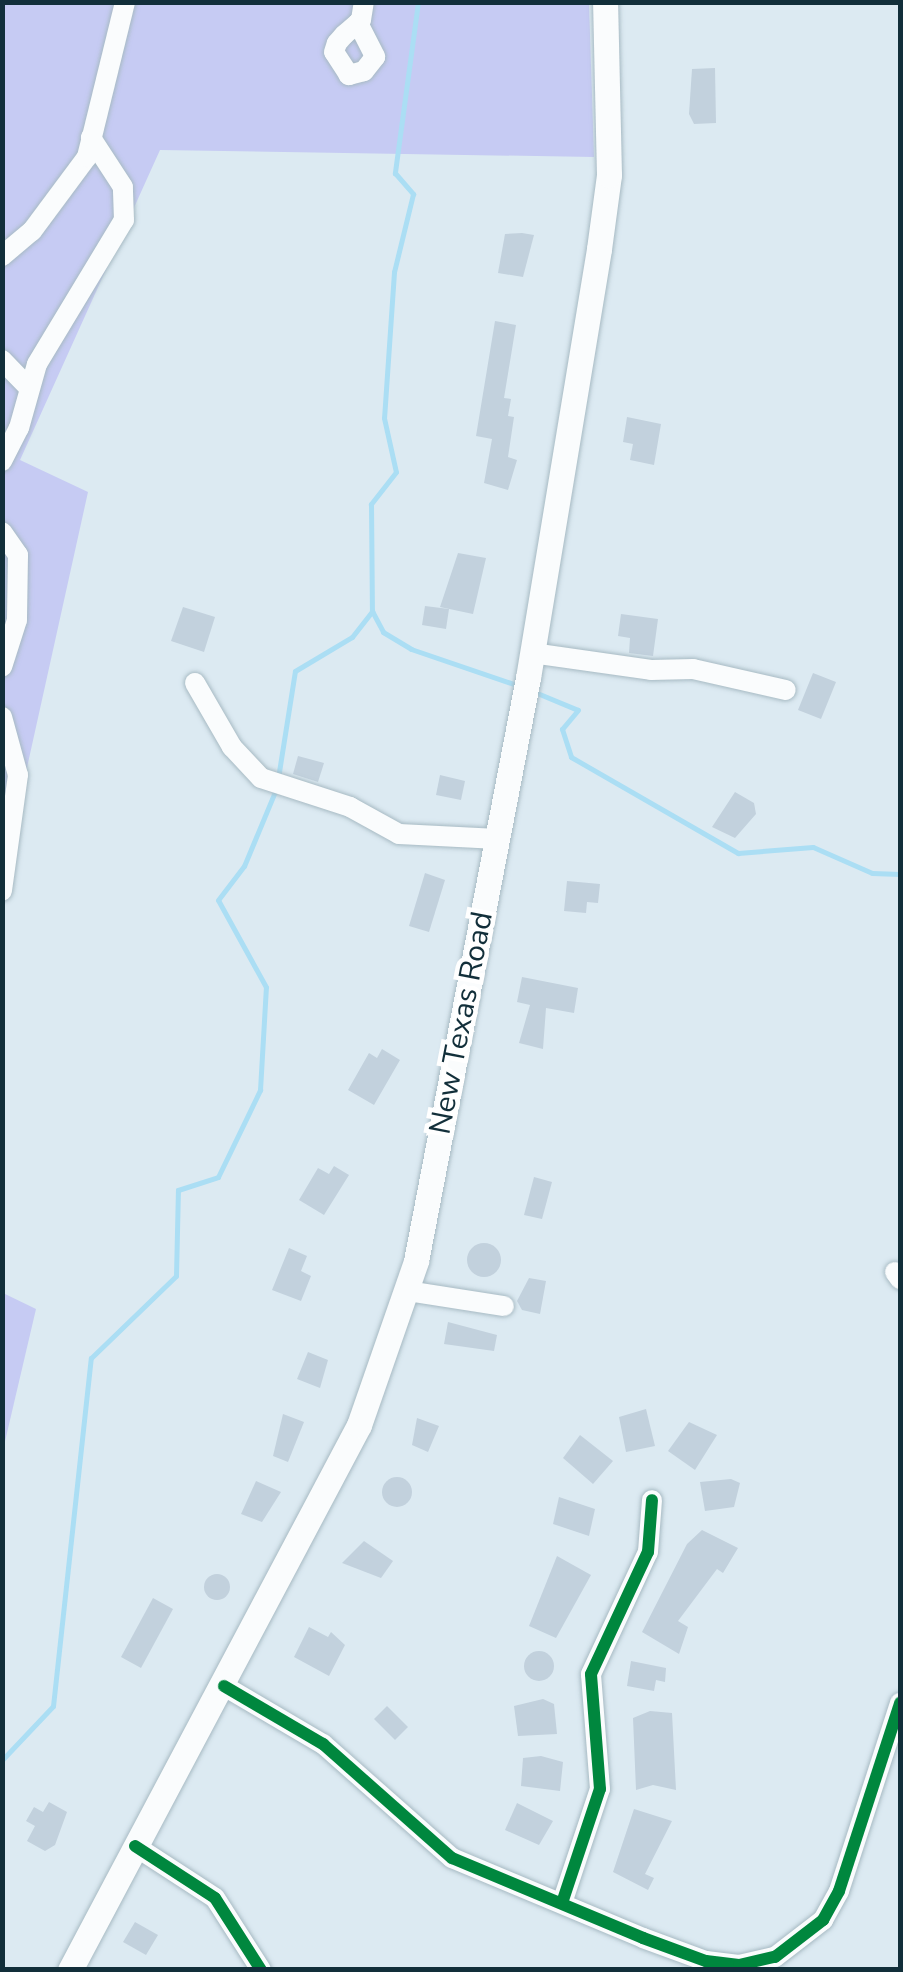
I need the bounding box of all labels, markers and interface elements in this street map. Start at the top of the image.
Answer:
street label: New Texas Road [423,909,501,1137]

